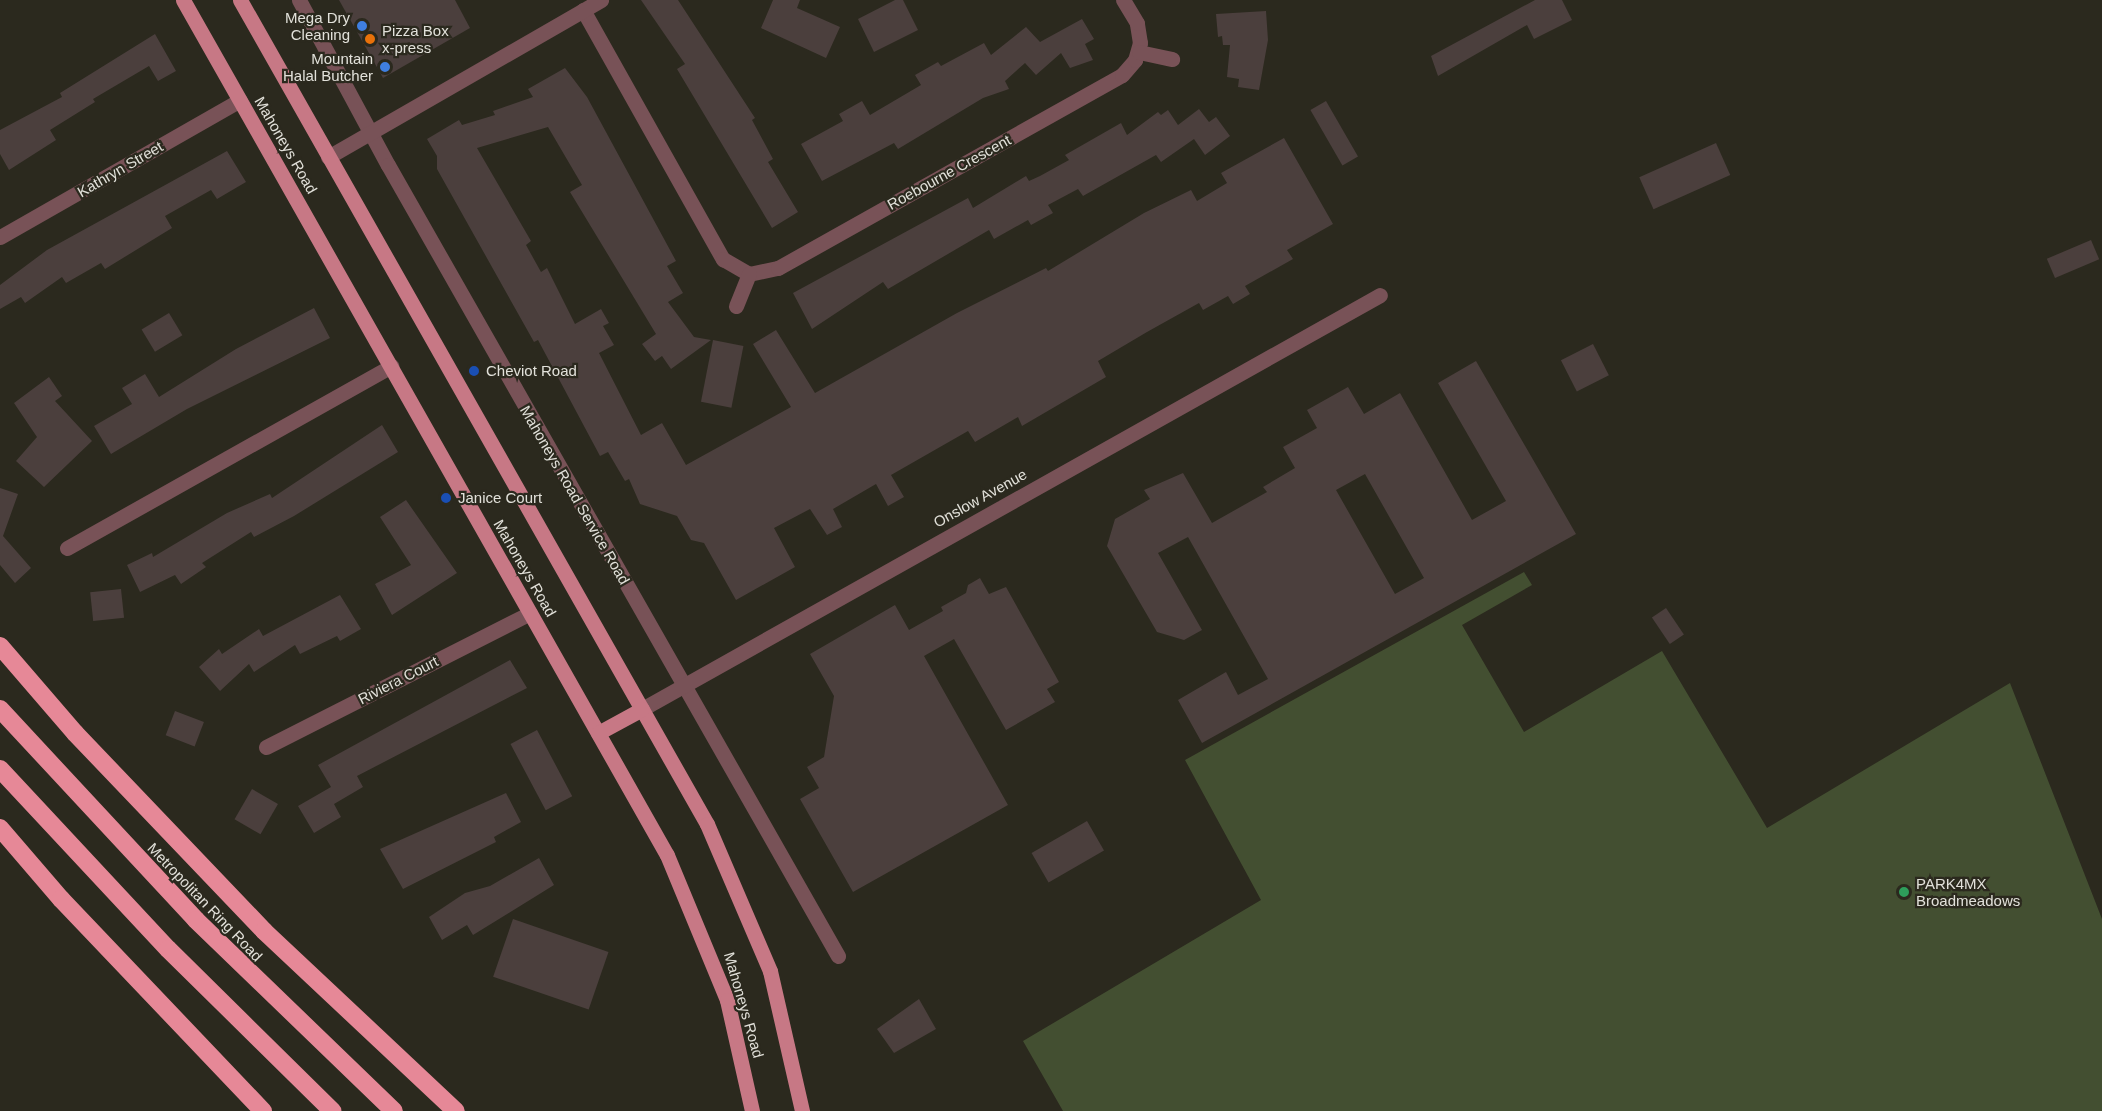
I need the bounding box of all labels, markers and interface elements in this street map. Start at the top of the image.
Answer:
place label: Mega Dry Cleaning [285,8,350,43]
marker: Mega Dry Cleaning [355,19,369,33]
place label: Pizza Box x-press [382,21,449,56]
marker: Pizza Box x-press [363,32,377,46]
place label: Mountain Halal Butcher [283,49,373,84]
marker: Mountain Halal Butcher [378,60,392,74]
street label: Mahoneys Road [251,93,321,197]
street label: Roebourne Crescent [884,131,1014,213]
street label: Kathryn Street [74,137,166,201]
place label: Cheviot Road [486,362,577,380]
marker: Cheviot Road [467,364,481,378]
street label: Mahoneys Road Service Road [516,402,634,588]
street label: Onslow Avenue [930,465,1030,531]
place label: Janice Court [458,489,542,507]
marker: Janice Court [439,491,453,505]
street label: Mahoneys Road [490,516,560,620]
street label: Riviera Court [355,652,441,708]
street label: Metropolitan Ring Road [144,839,266,965]
place label: PARK4MX Broadmeadows [1916,874,2020,909]
marker: PARK4MX Broadmeadows [1897,885,1911,899]
street label: Mahoneys Road [720,950,768,1060]

